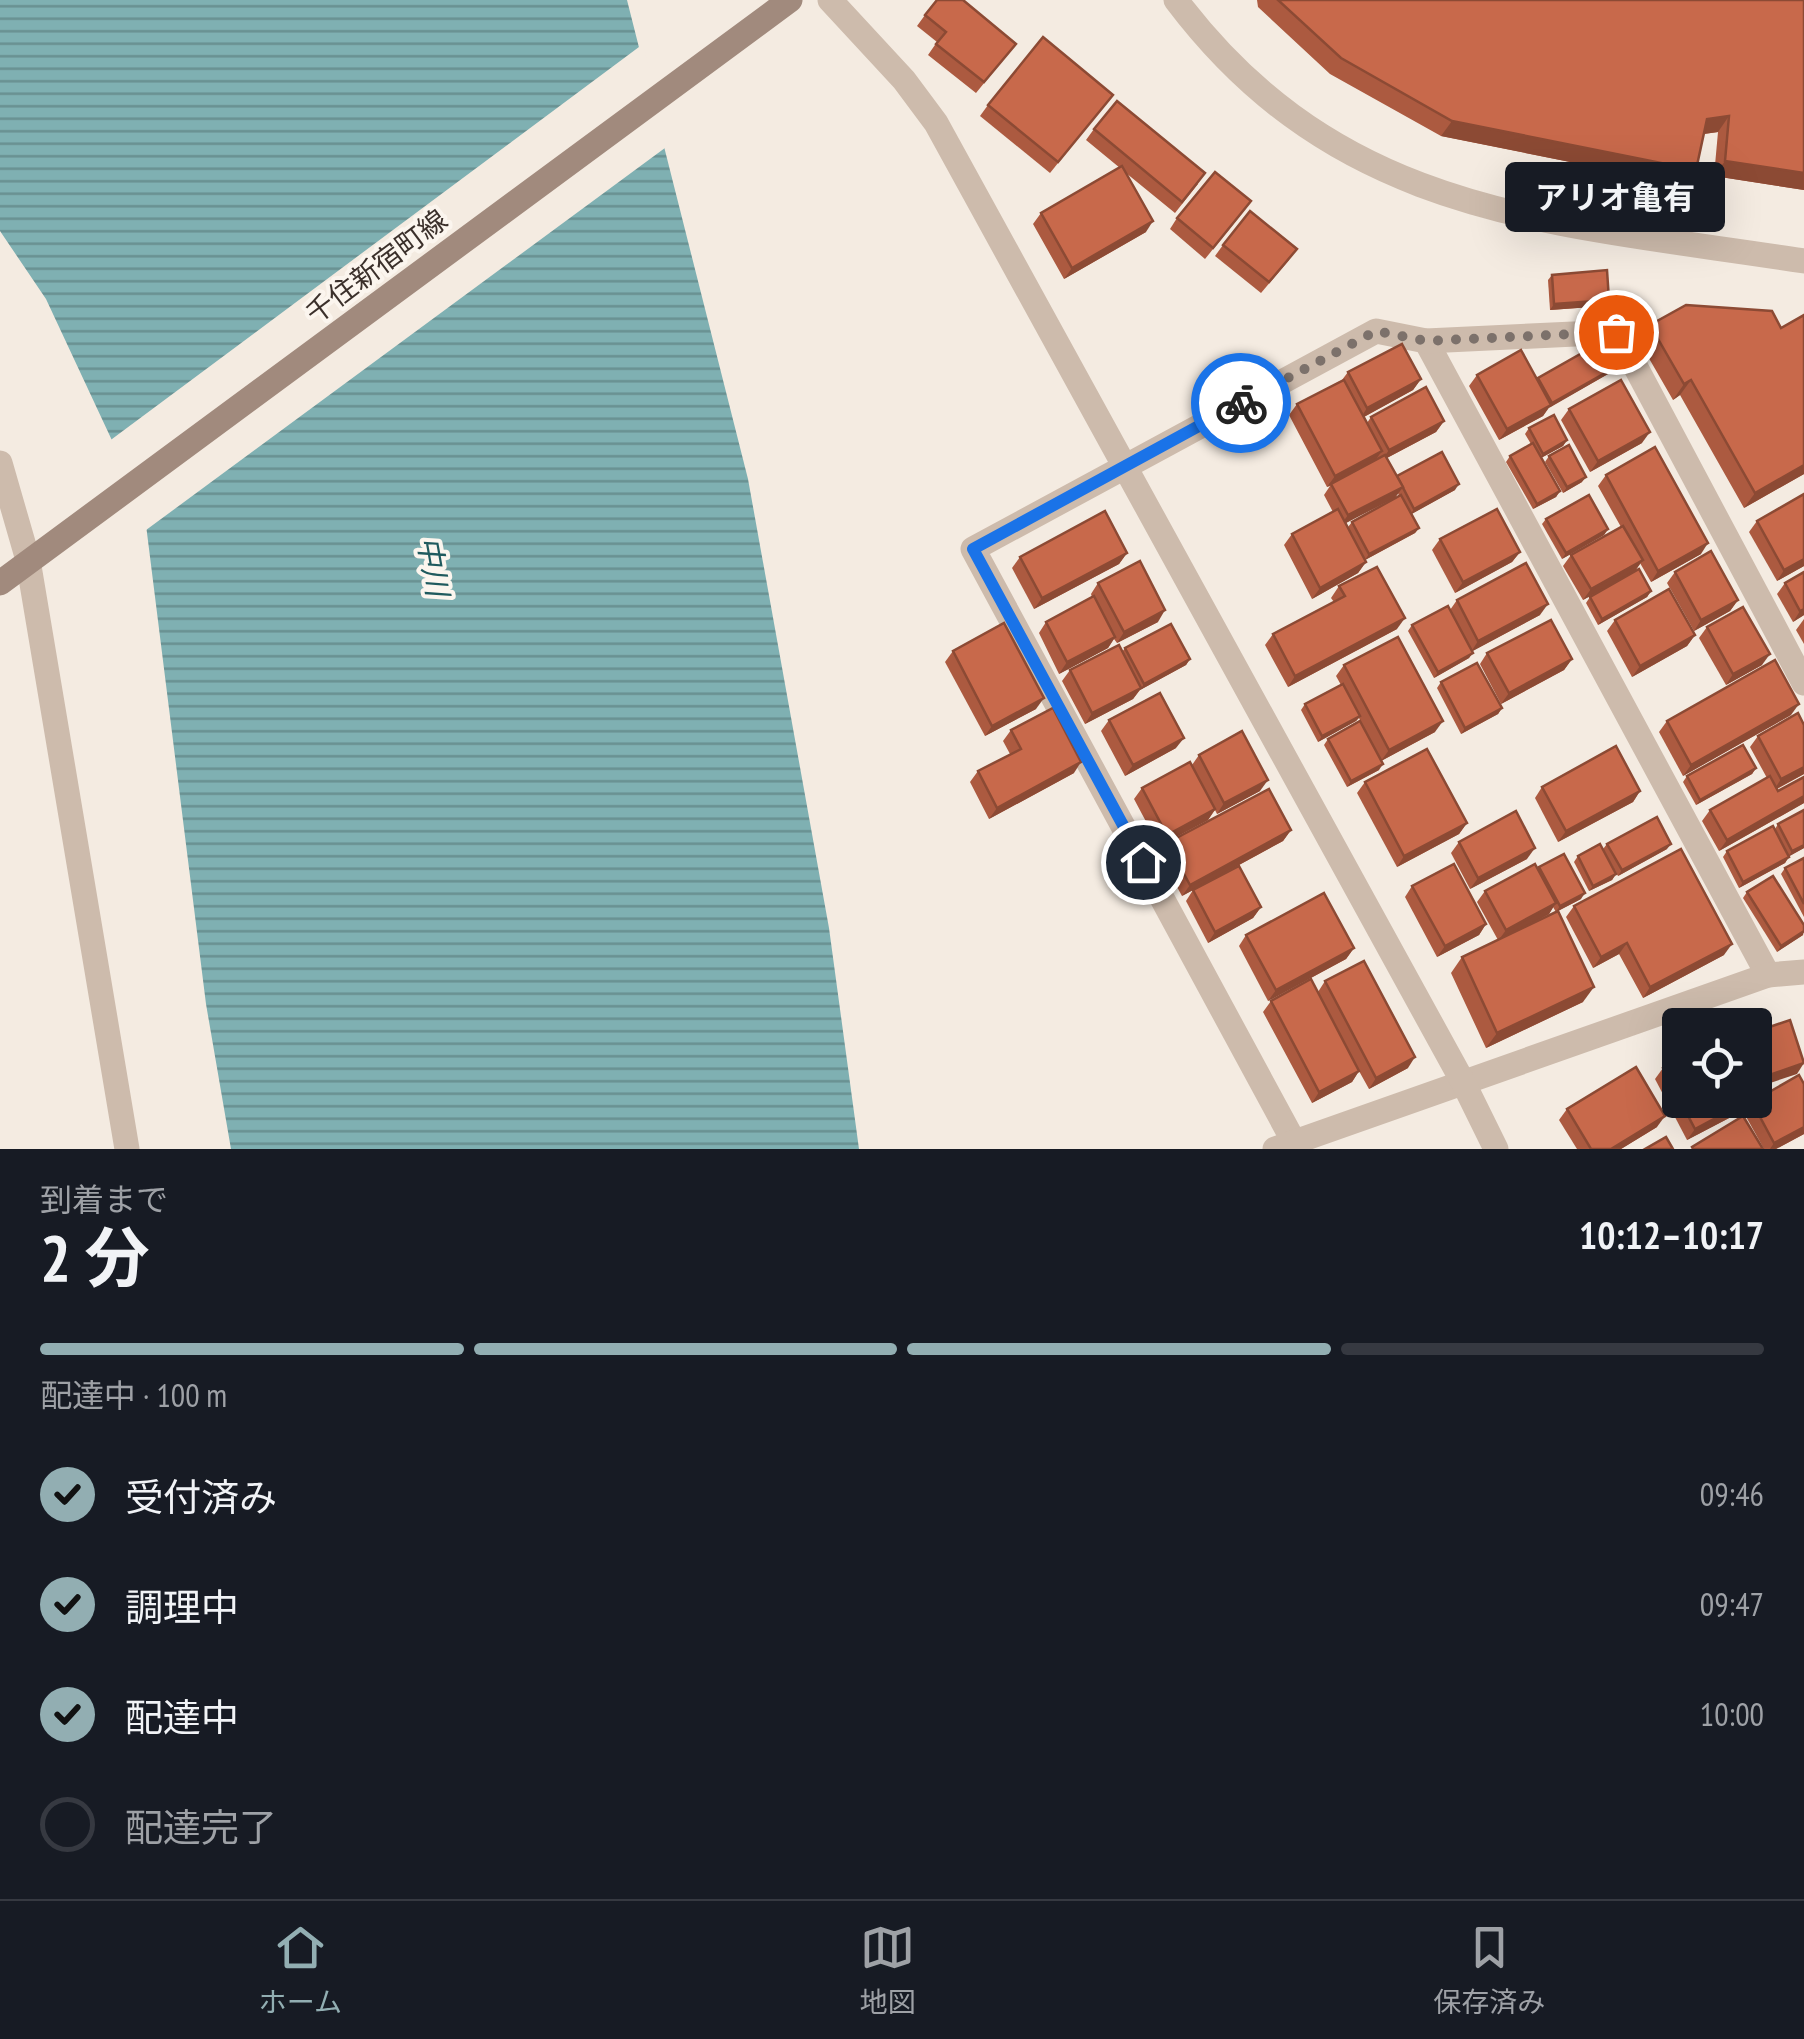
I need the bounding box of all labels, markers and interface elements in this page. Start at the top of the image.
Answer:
callout: アリオ亀有 [1506,162,1726,232]
text: アリオ亀有 [1535,176,1695,218]
street label: 千住新宿町線 [298,201,454,331]
pin [1574,290,1659,375]
icon: bag [1589,305,1644,360]
courier [1191,353,1291,453]
icon: bike [1214,376,1269,431]
water label: 中川 [410,533,459,602]
pin [1101,820,1186,905]
icon: home [1116,835,1171,890]
map controls [1662,1008,1772,1118]
button: locate [1662,1008,1772,1118]
text: 到着まで [40,1178,168,1220]
text: 10:12–10:17 [1579,1210,1764,1259]
text: 2 分 [40,1215,149,1299]
text: 配達中 · 100 m [40,1374,227,1416]
icon: check [40,1467,95,1522]
text: 受付済み [125,1472,277,1521]
text: 09:46 [1700,1473,1764,1515]
icon: check [40,1577,95,1632]
text: 調理中 [125,1582,239,1631]
text: 09:47 [1700,1583,1764,1625]
icon: check [40,1687,95,1742]
text: 配達中 [125,1692,239,1741]
text: 10:00 [1700,1693,1764,1735]
text: 配達完了 [125,1802,277,1851]
tab: ホーム [259,1920,342,2020]
tab: 地図 [860,1920,916,2020]
tab: 保存済み [1433,1920,1545,2020]

